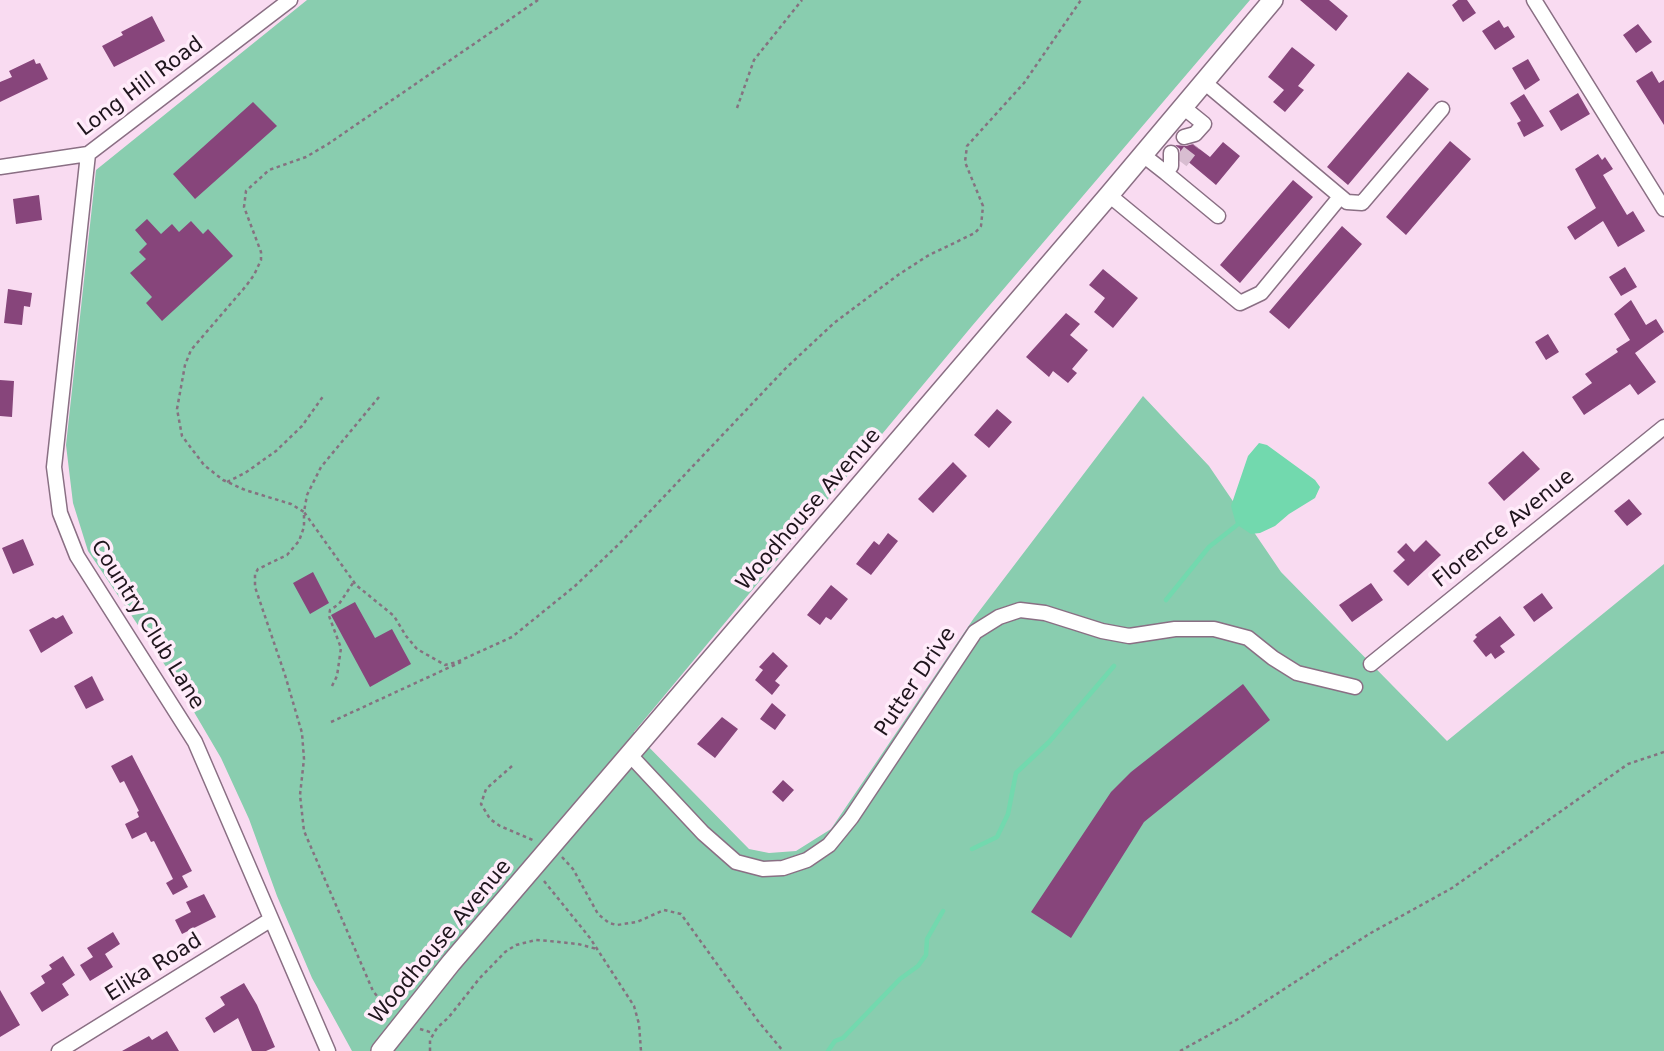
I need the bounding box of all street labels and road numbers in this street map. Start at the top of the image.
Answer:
street label: Long Hill Road [73,32,209,142]
street label: Woodhouse Avenue [732,424,886,596]
street label: Florence Avenue [1428,464,1580,594]
street label: Country Club Lane [85,536,209,714]
street label: Putter Drive [870,623,962,741]
street label: Woodhouse Avenue [365,855,517,1029]
street label: Elika Road [101,928,207,1008]

